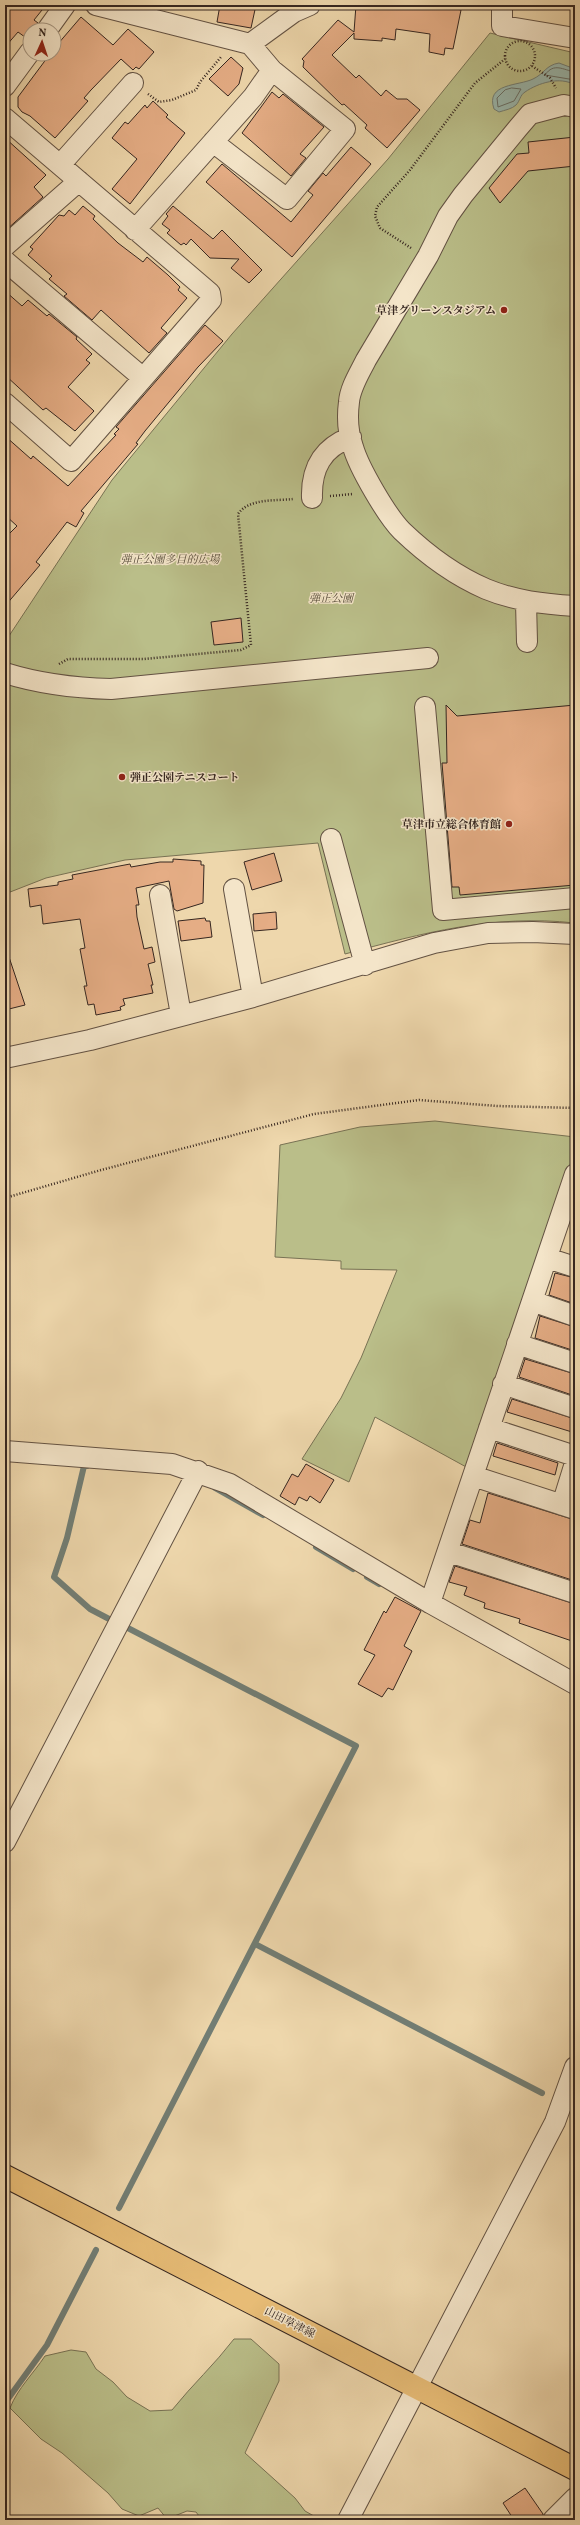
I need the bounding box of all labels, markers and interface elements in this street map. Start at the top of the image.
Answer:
north arrow [22,22,62,62]
text: N [38,26,47,41]
place label: 草津グリーンスタジアム [376,304,496,319]
marker: 草津グリーンスタジアム [499,305,509,315]
park label: 弾正公園多目的広場 [121,553,220,568]
park label: 弾正公園 [309,592,355,607]
place label: 弾正公園テニスコート [130,771,240,786]
marker: 弾正公園テニスコート [117,772,127,782]
place label: 草津市立総合体育館 [402,818,501,833]
marker: 草津市立総合体育館 [504,819,514,829]
street label: 山田草津線 [261,2304,317,2343]

